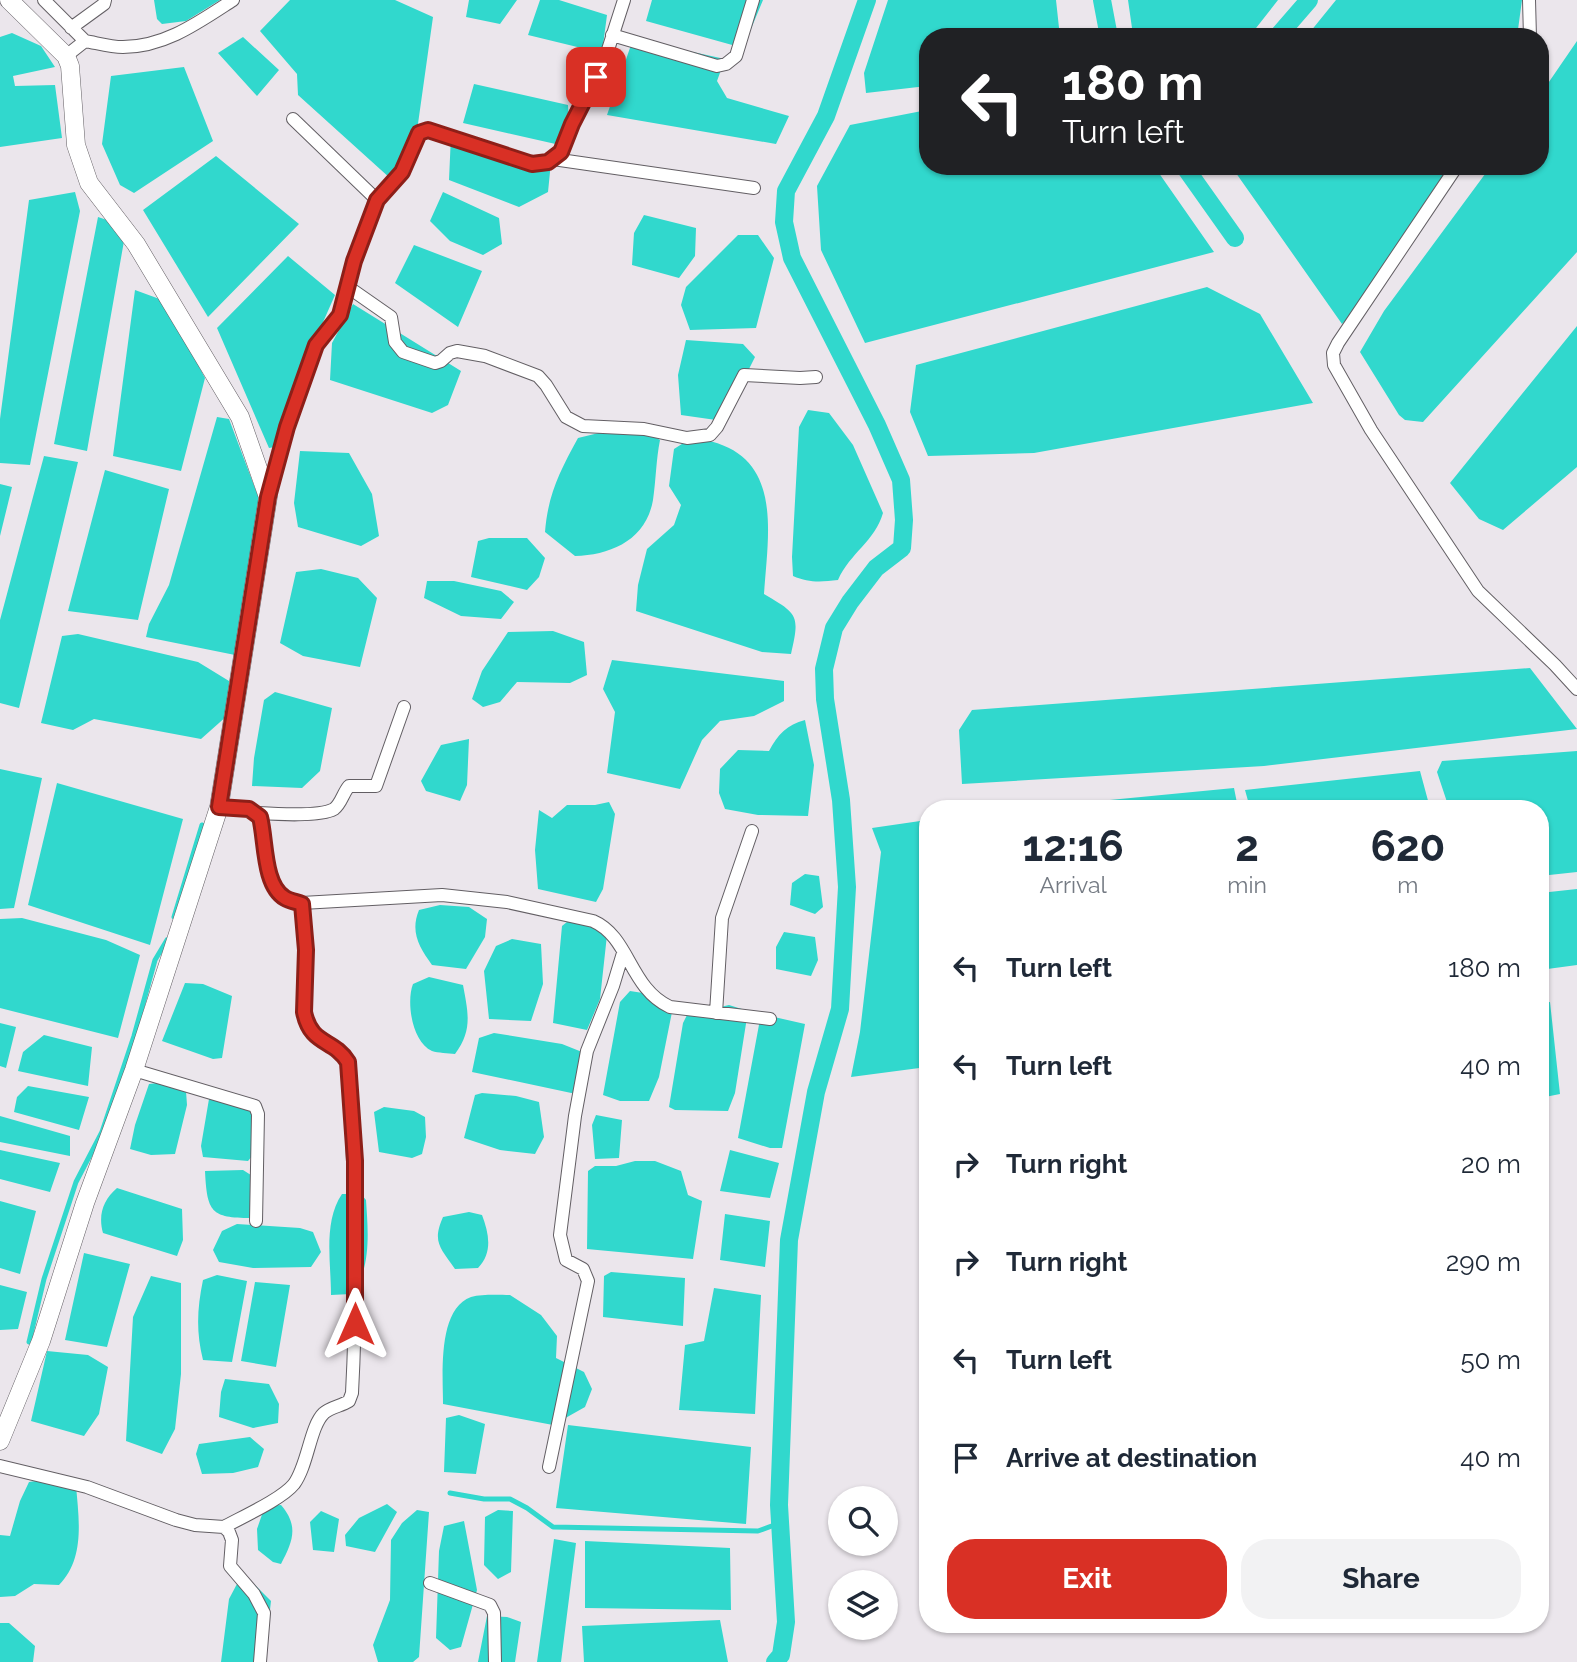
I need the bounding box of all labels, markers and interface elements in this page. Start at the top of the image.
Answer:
pin [566,47,626,107]
text: 180 m [1062,54,1203,111]
icon: left [947,56,1038,147]
icon: arrive [577,58,615,96]
text: Turn left [1062,113,1184,150]
text: 12:16 [1023,822,1124,871]
text: 2 [1235,822,1259,871]
text: 620 [1370,822,1445,871]
text: Arrival [1039,871,1107,898]
text: min [1227,871,1267,898]
text: m [1397,871,1418,898]
icon: left [947,949,985,987]
text: Turn left [1006,953,1112,983]
text: 180 m [1448,953,1521,983]
icon: left [947,1047,985,1085]
text: Turn left [1006,1051,1112,1081]
text: 40 m [1460,1051,1521,1081]
icon: right [947,1145,985,1183]
text: Turn right [1006,1149,1127,1179]
text: 20 m [1461,1149,1521,1179]
icon: right [947,1243,985,1281]
text: Turn right [1006,1247,1127,1277]
text: 290 m [1446,1247,1521,1277]
position arrow [318,1287,392,1361]
icon: left [947,1341,985,1379]
text: Turn left [1006,1345,1112,1375]
text: 50 m [1460,1345,1521,1375]
icon: arrive [947,1439,985,1477]
text: Arrive at destination [1006,1443,1257,1473]
text: 40 m [1460,1443,1521,1473]
map controls [828,1486,898,1640]
button: search [828,1486,898,1556]
button: Exit [947,1539,1227,1619]
button: Share [1241,1539,1521,1619]
button: layers [828,1570,898,1640]

